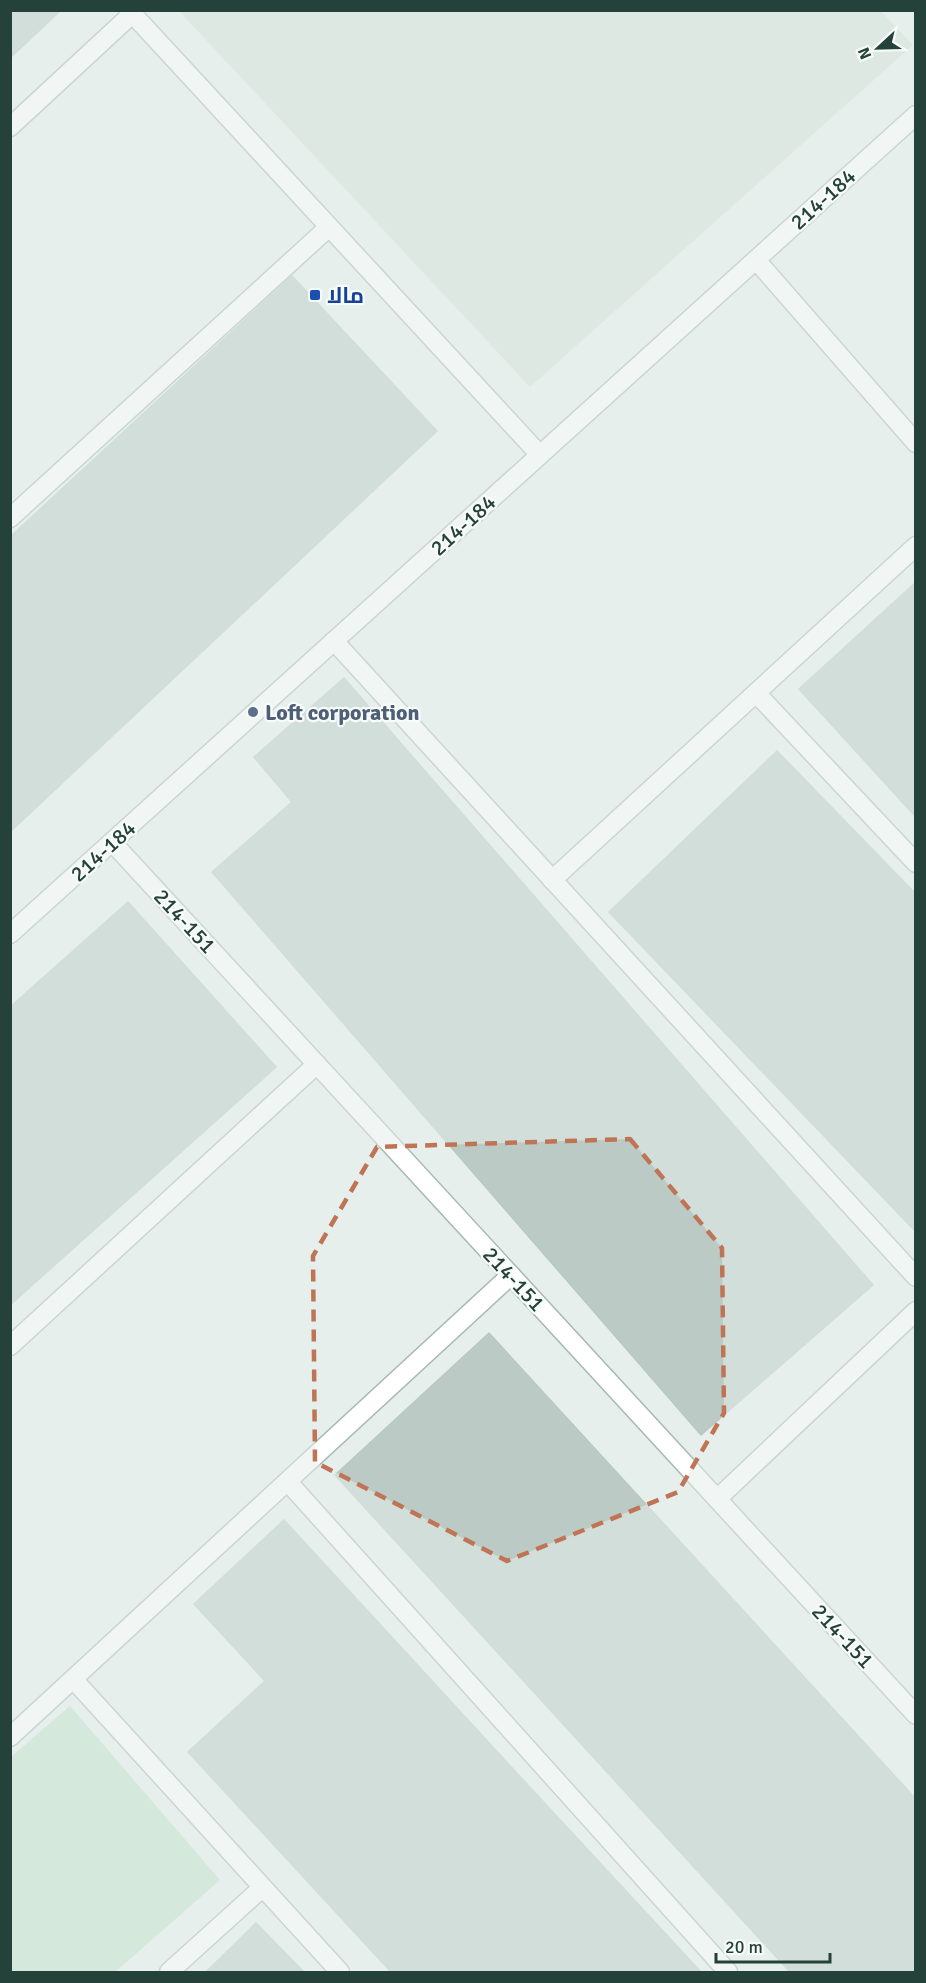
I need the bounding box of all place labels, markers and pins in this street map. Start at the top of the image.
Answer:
place label: مالا [327,282,364,309]
marker: مالا [308,288,322,302]
place label: Loft corporation [265,699,419,726]
marker: Loft corporation [246,705,260,719]

